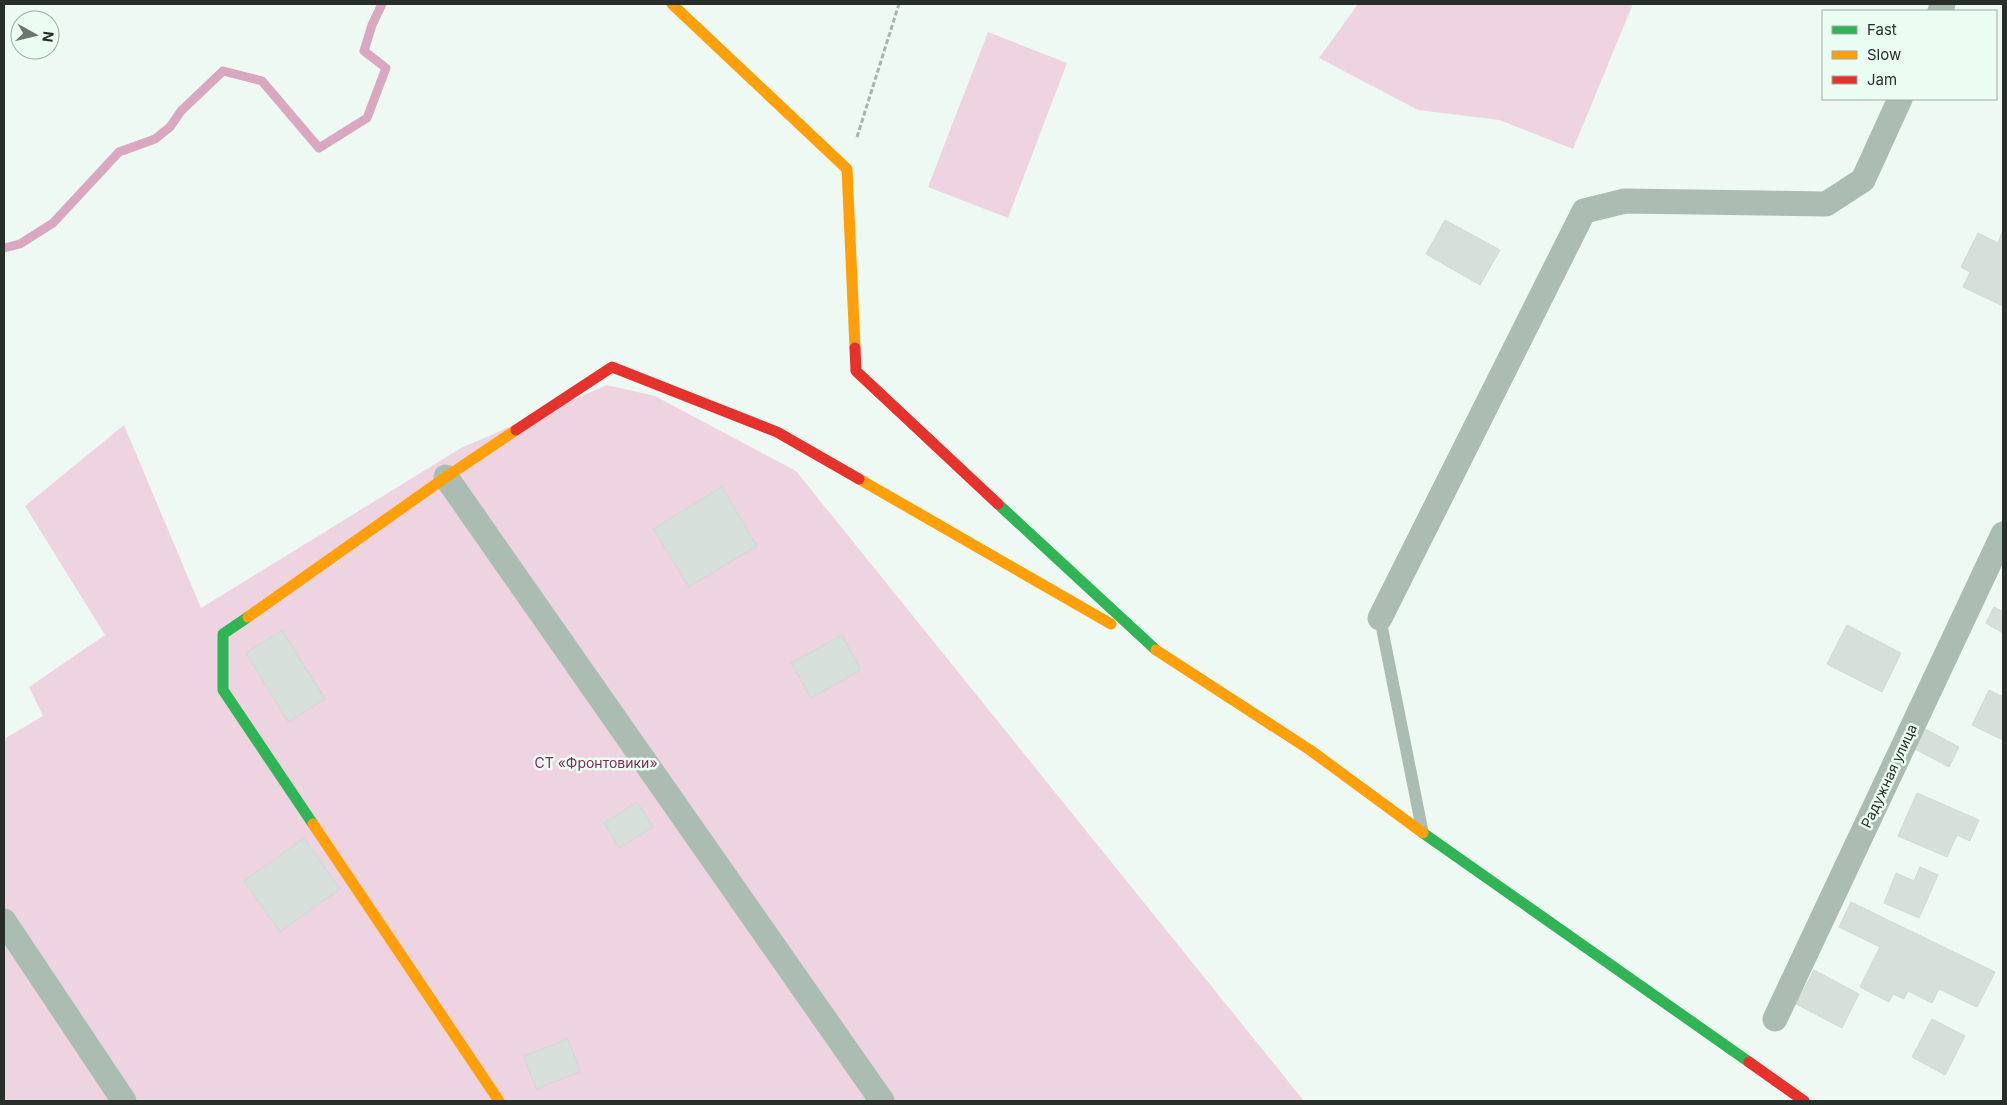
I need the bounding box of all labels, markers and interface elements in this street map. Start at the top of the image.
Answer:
north arrow [10,10,60,60]
legend [1822,10,1997,100]
text: Fast [1867,20,1897,39]
text: N [39,30,58,43]
text: Slow [1867,45,1901,64]
text: Jam [1867,70,1897,89]
street label: Радужная улица [1857,721,1920,830]
park label: СТ «Фронтовики» [534,754,658,771]

